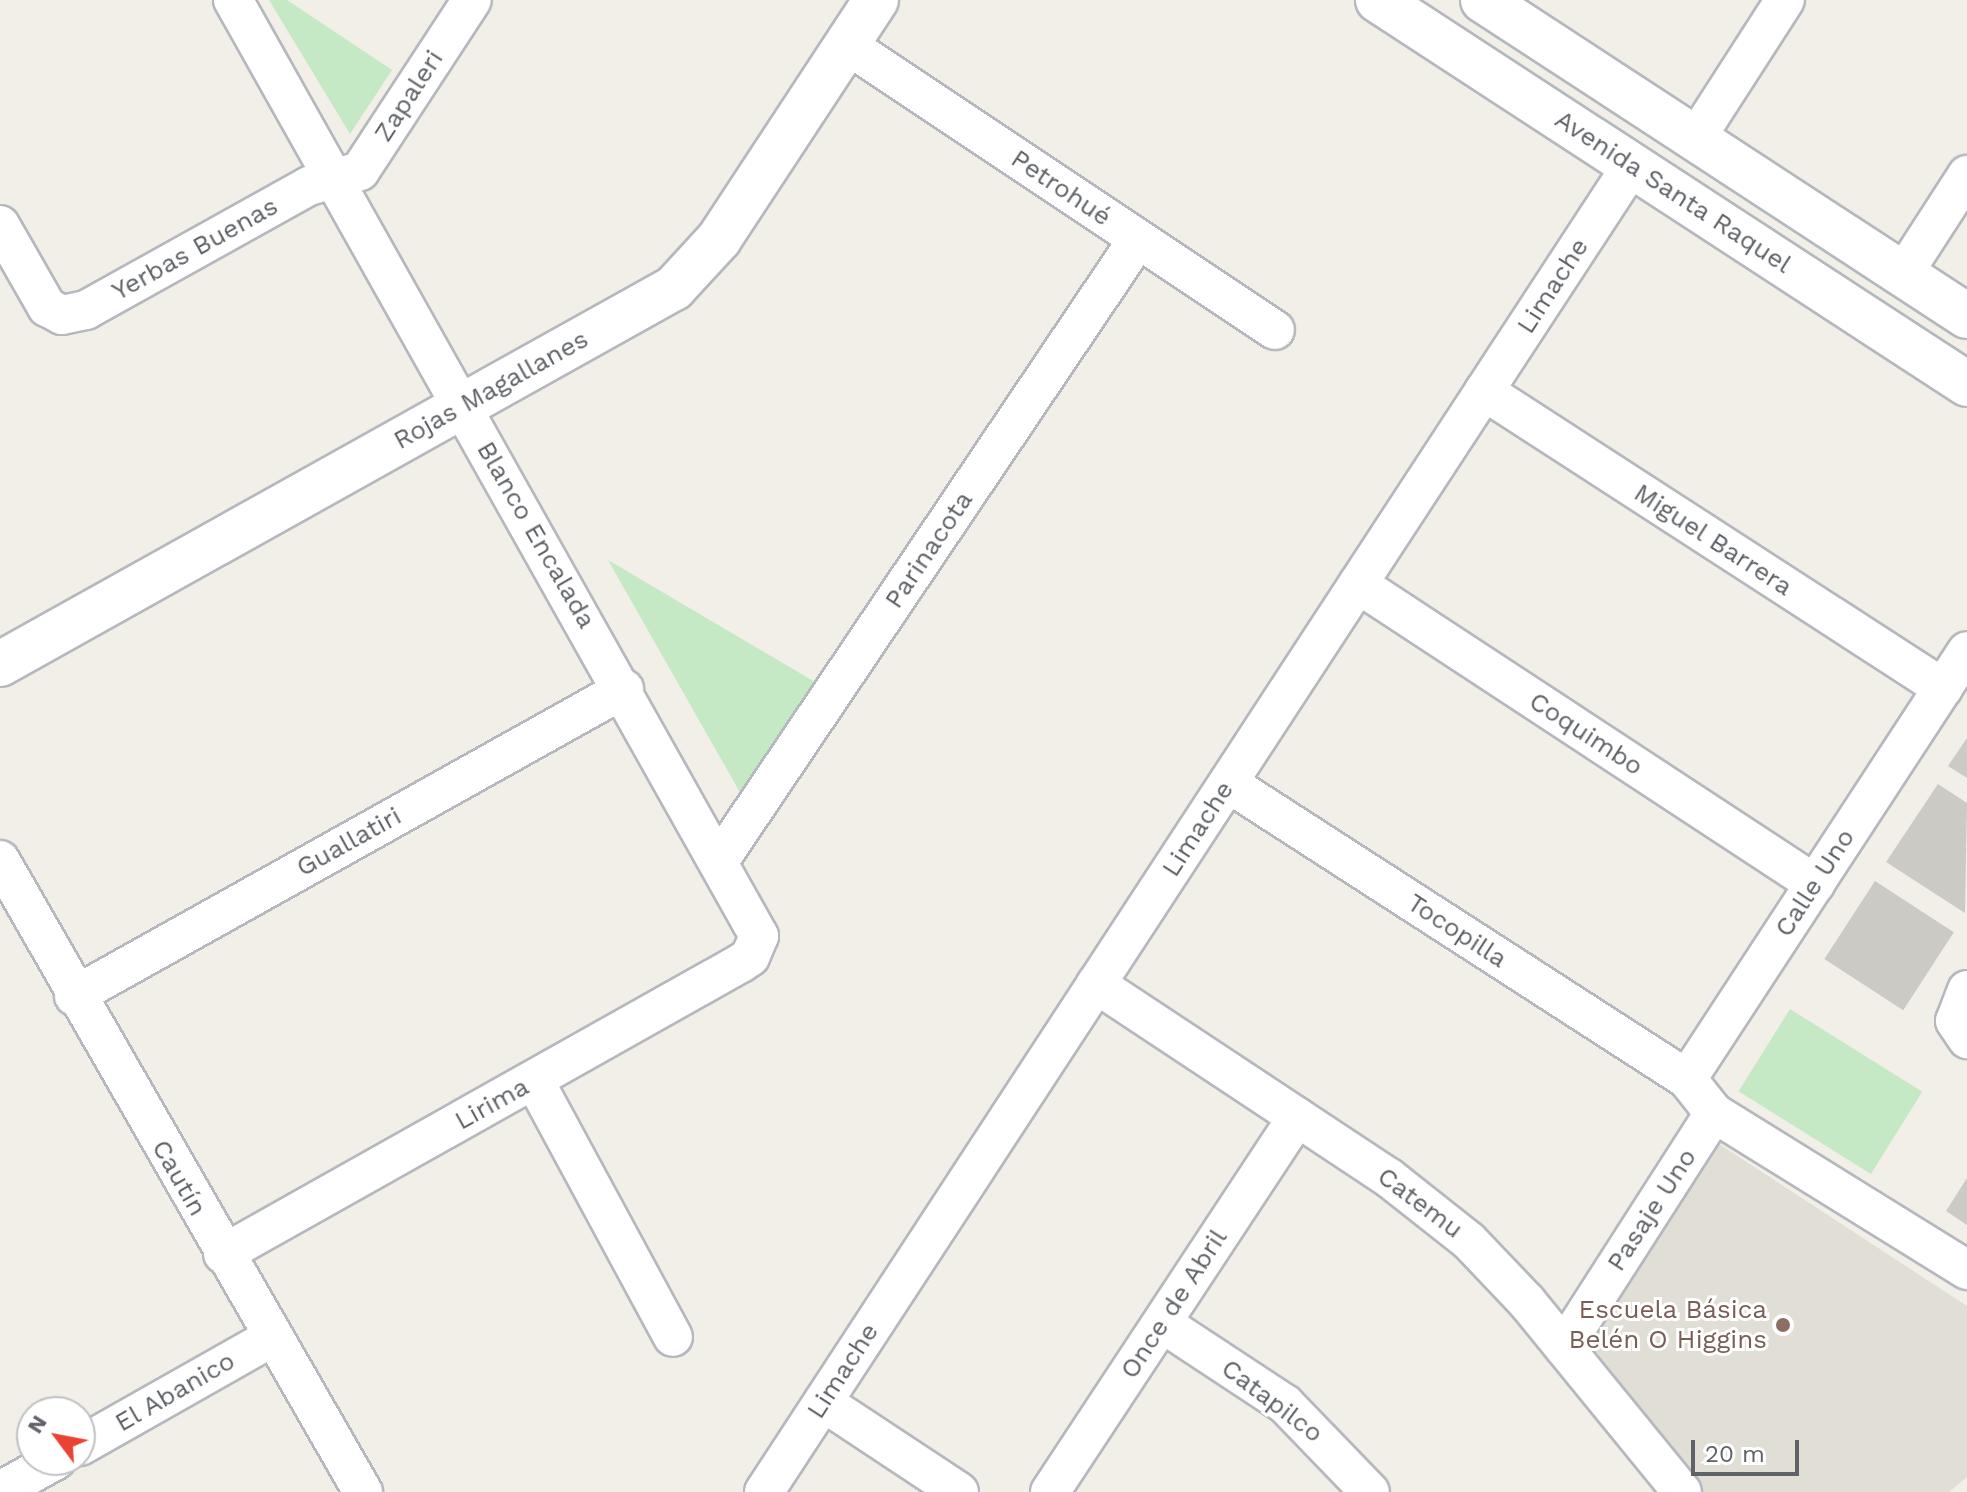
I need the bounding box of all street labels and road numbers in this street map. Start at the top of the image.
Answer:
street label: Zapaleri [368,44,450,148]
street label: Avenida Santa Raquel [1549,104,1797,280]
street label: Petrohué [1005,143,1117,233]
street label: Yerbas Buenas [107,191,283,307]
street label: Limache [1511,232,1595,340]
street label: Rojas Magallanes [388,324,594,456]
street label: Blanco Encalada [470,436,602,634]
street label: Miguel Barrera [1628,477,1798,603]
street label: Parinacota [878,486,980,614]
street label: Coquimbo [1523,686,1649,782]
street label: Limache [1156,775,1240,883]
street label: Guallatiri [291,800,407,884]
street label: Calle Uno [1769,823,1861,943]
street label: Tocopilla [1401,887,1513,975]
street label: Lirima [450,1071,534,1137]
street label: Cautín [145,1134,213,1222]
street label: Pasaje Uno [1601,1143,1703,1277]
street label: Catemu [1371,1161,1469,1245]
street label: Once de Abril [1114,1223,1234,1385]
street label: Limache [801,1317,885,1425]
street label: El Abanico [109,1345,241,1439]
street label: Catapilco [1215,1353,1329,1449]

